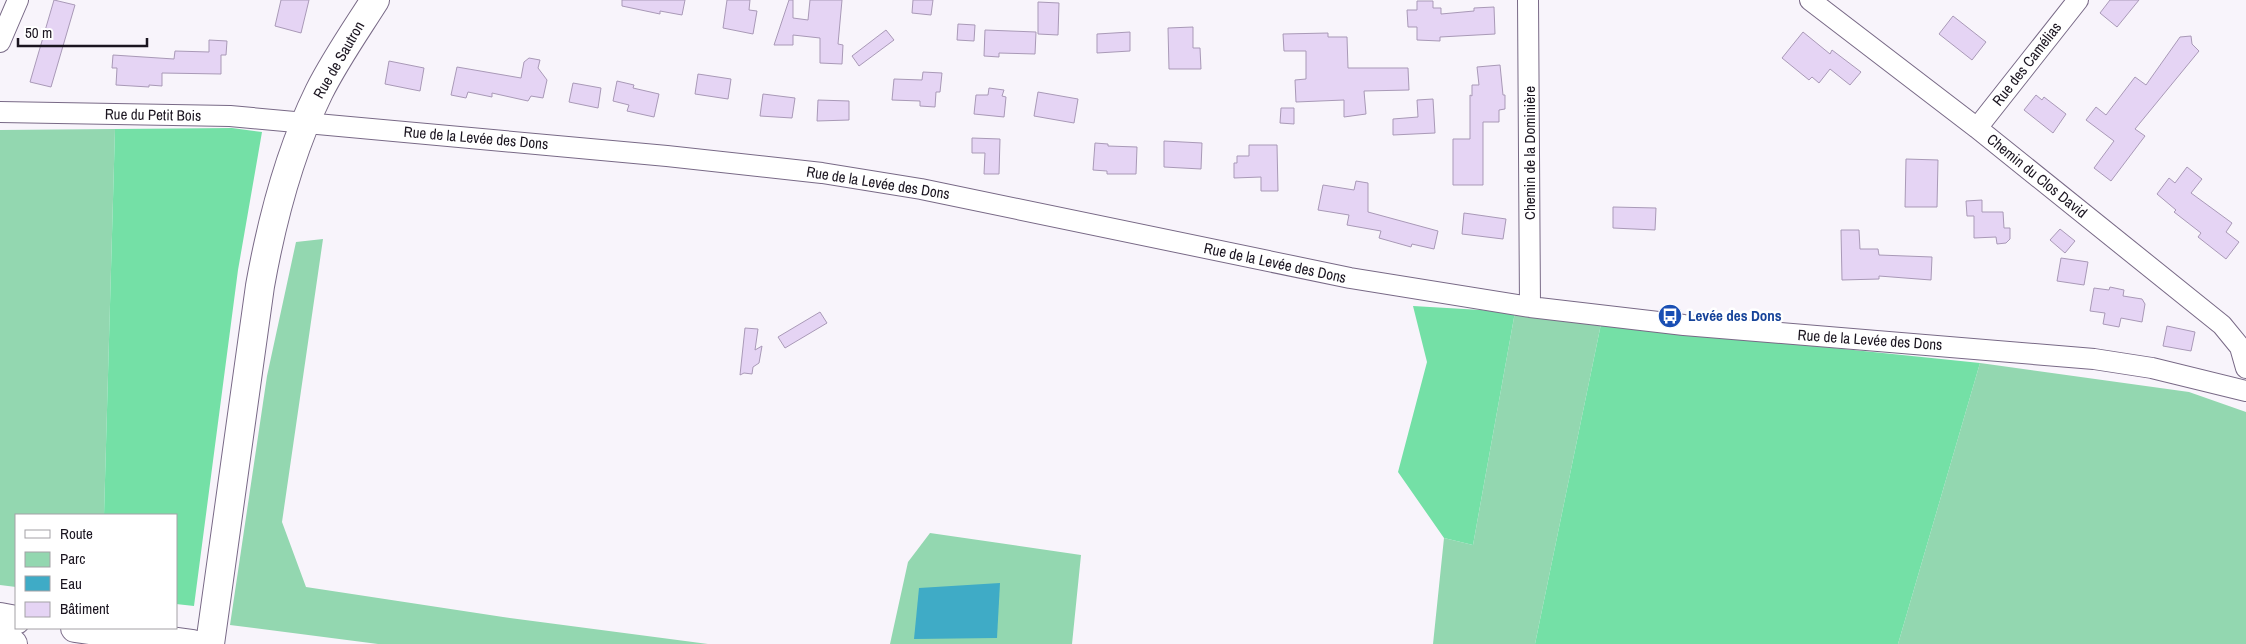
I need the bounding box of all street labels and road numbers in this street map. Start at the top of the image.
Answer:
street label: Rue de Sautron [308,17,369,102]
street label: Rue des Camélias [1987,17,2066,110]
street label: Chemin de la Dominière [1519,86,1540,220]
street label: Rue du Petit Bois [105,103,201,126]
street label: Rue de la Levée des Dons [403,121,549,154]
street label: Chemin du Clos David [1983,129,2092,223]
street label: Rue de la Levée des Dons [805,161,951,204]
street label: Rue de la Levée des Dons [1202,237,1348,288]
street label: Rue de la Levée des Dons [1797,324,1943,355]

